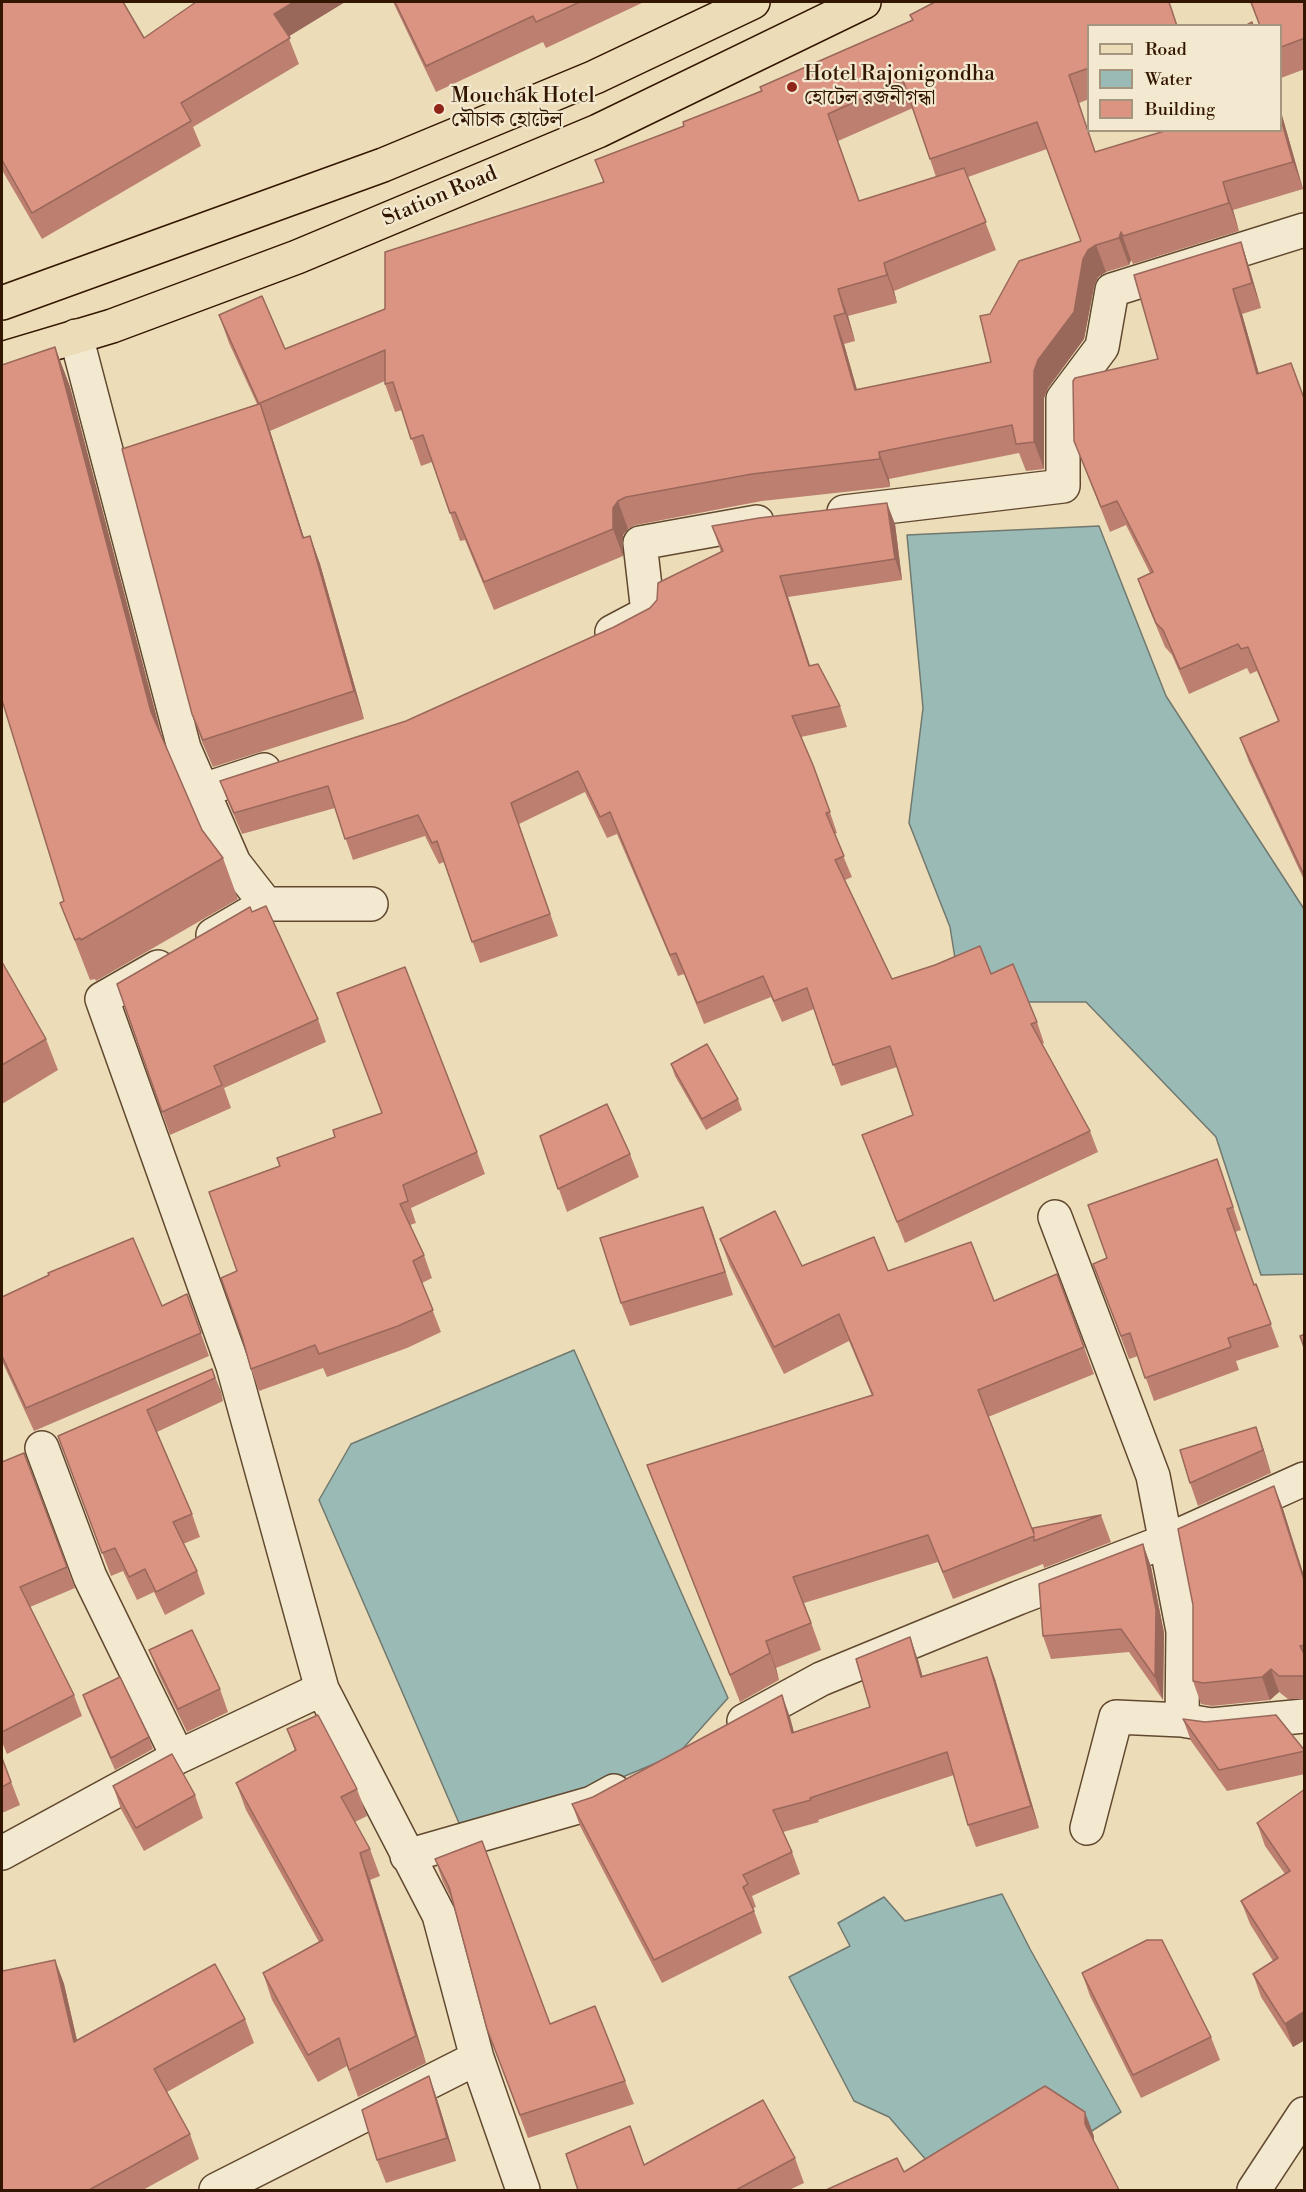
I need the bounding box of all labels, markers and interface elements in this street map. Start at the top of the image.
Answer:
legend [1087,24,1282,132]
text: Road [1145,38,1187,61]
place label: Hotel Rajonigondha হোটেল রজনীগন্ধা [804,62,995,112]
text: Water [1145,68,1192,91]
marker: Hotel Rajonigondha হোটেল রজনীগন্ধা [785,80,799,94]
place label: Mouchak Hotel মৌচাক হোটেল [451,84,595,134]
text: Building [1145,98,1215,121]
marker: Mouchak Hotel মৌচাক হোটেল [432,102,446,116]
street label: Station Road [379,162,501,232]

